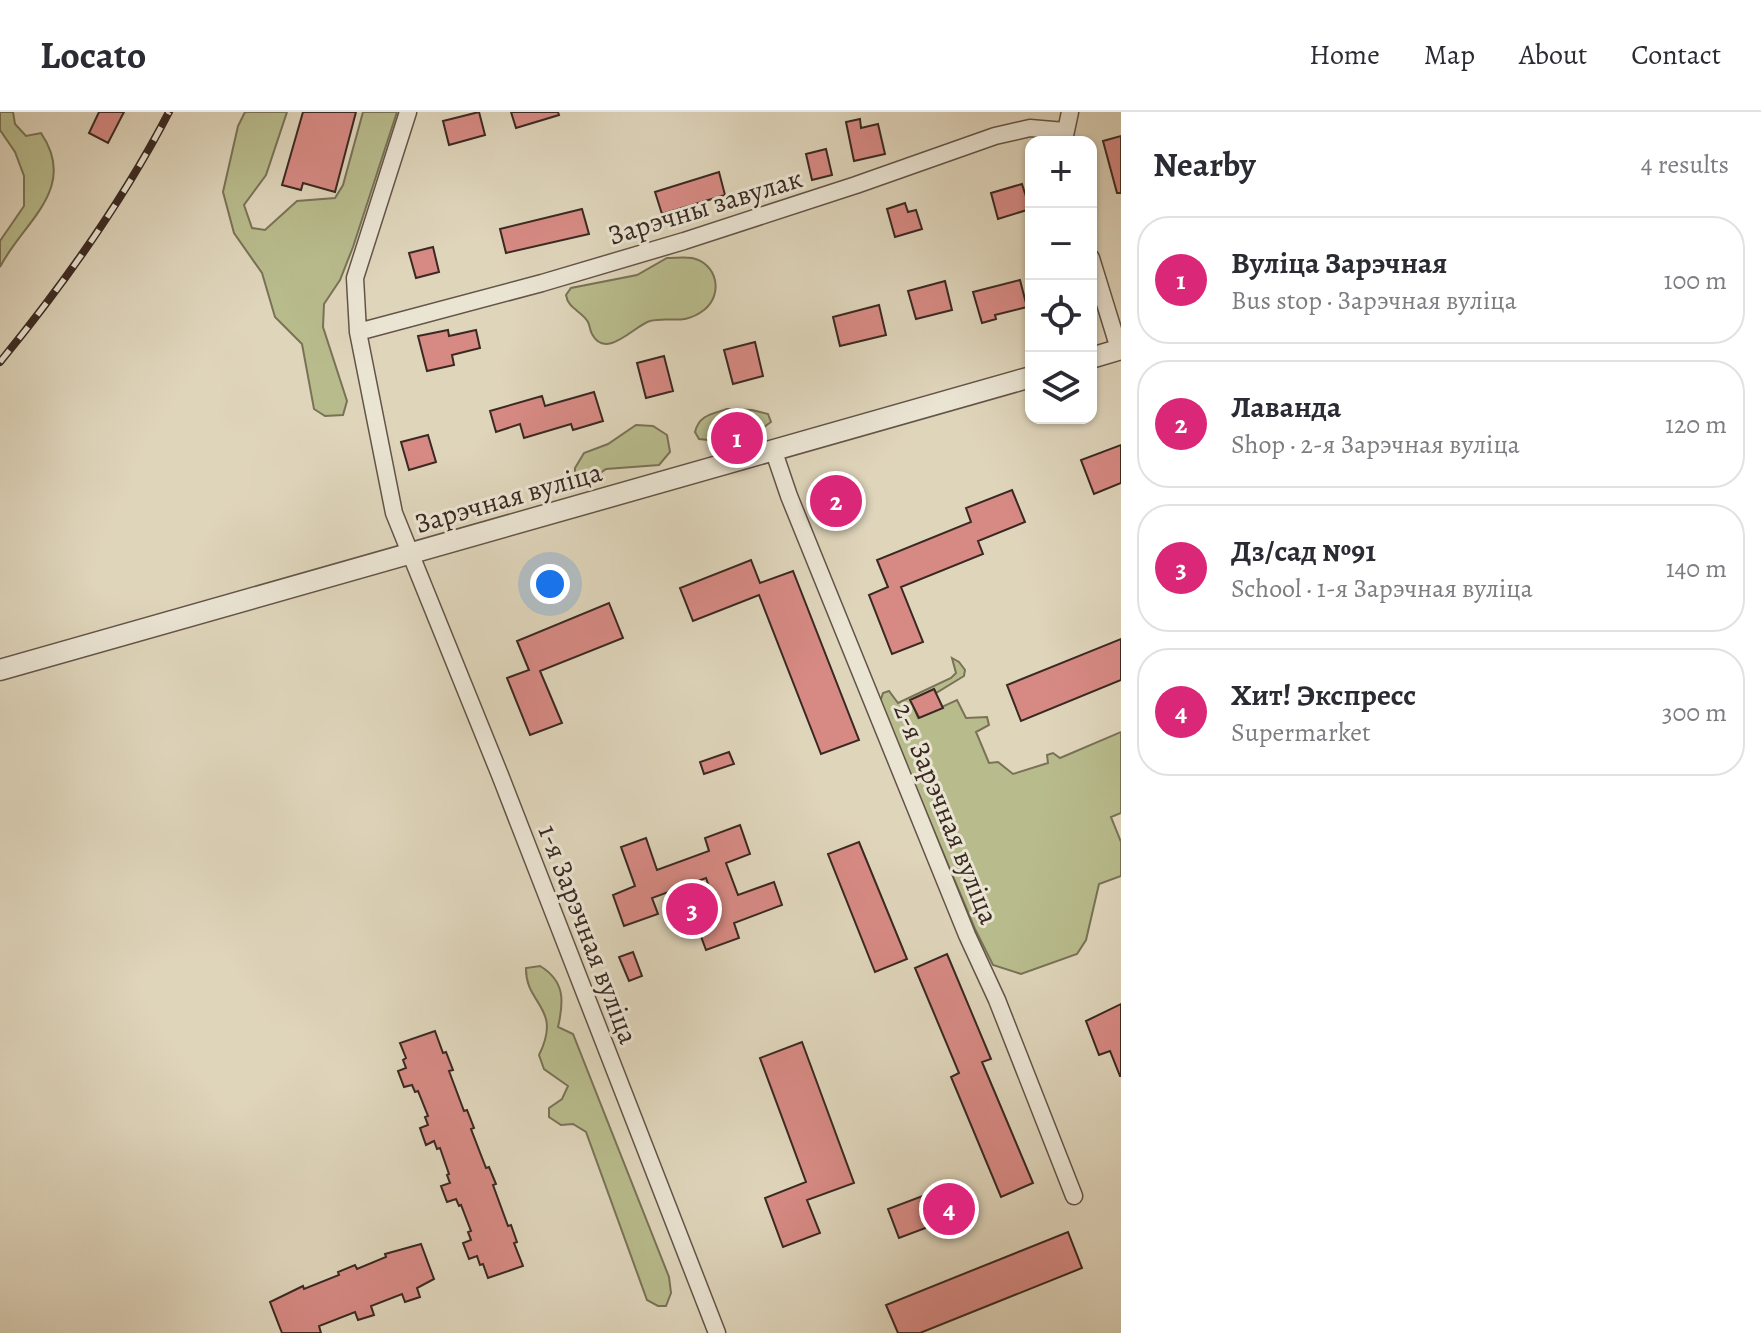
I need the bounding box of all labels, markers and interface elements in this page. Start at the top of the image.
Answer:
text: Locato [40,29,146,81]
text: Home [1309,36,1380,74]
text: Map [1424,36,1475,74]
text: About [1519,36,1587,74]
text: Contact [1631,36,1721,74]
map controls [1025,136,1097,424]
button: + [1025,136,1097,208]
text: Nearby [1153,141,1256,188]
text: 4 results [1641,147,1729,182]
street label: Зарэчны завулак [603,159,807,255]
button: − [1025,208,1097,280]
text: Вуліца Зарэчная [1231,243,1448,283]
text: 1 [1176,263,1186,298]
text: 100 m [1664,263,1727,298]
button: locate [1025,280,1097,352]
text: Bus stop · Зарэчная вуліца [1231,283,1517,318]
button: layers [1025,352,1097,424]
text: Лаванда [1231,387,1341,427]
text: 2 [1175,407,1187,442]
text: 120 m [1665,407,1727,442]
pin: 1 [711,408,763,468]
text: Shop · 2-я Зарэчная вуліца [1231,427,1520,462]
street label: Зарэчная вуліца [410,453,606,543]
pin: 2 [810,471,862,531]
text: Дз/сад №91 [1231,531,1376,571]
text: 3 [1175,551,1187,586]
text: 140 m [1666,551,1727,586]
your location [530,564,570,604]
text: School · 1-я Зарэчная вуліца [1231,571,1533,606]
text: Хит! Экспресс [1231,675,1416,715]
text: 4 [1175,695,1187,730]
text: 300 m [1662,695,1727,730]
street label: 2-я Зарэчная вуліца [884,697,1008,930]
text: Supermarket [1231,715,1371,750]
street label: 1-я Зарэчная вуліца [529,819,647,1050]
pin: 3 [666,879,718,939]
pin: 4 [923,1179,975,1239]

